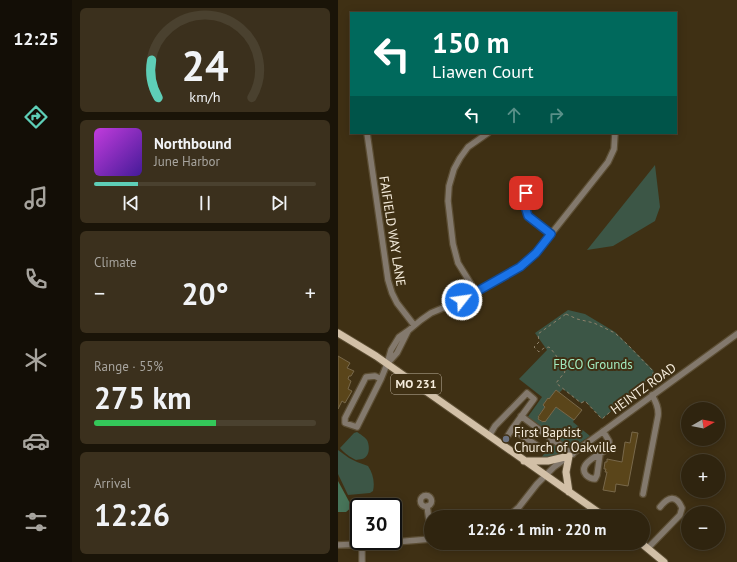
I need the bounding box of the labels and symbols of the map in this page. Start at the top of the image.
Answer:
street label: FAIFIELD WAY LANE [375,175,410,288]
pin [509,176,543,210]
position arrow [441,279,483,321]
park label: FBCO Grounds [553,356,633,373]
street label: HEINTZ ROAD [607,359,679,418]
road number: MO 231 [391,374,441,394]
north arrow [681,402,725,446]
place label: First Baptist Church of Oakville [514,424,616,456]
marker: First Baptist Church of Oakville [501,434,511,444]
speed limit sign: 30 [350,498,402,550]

